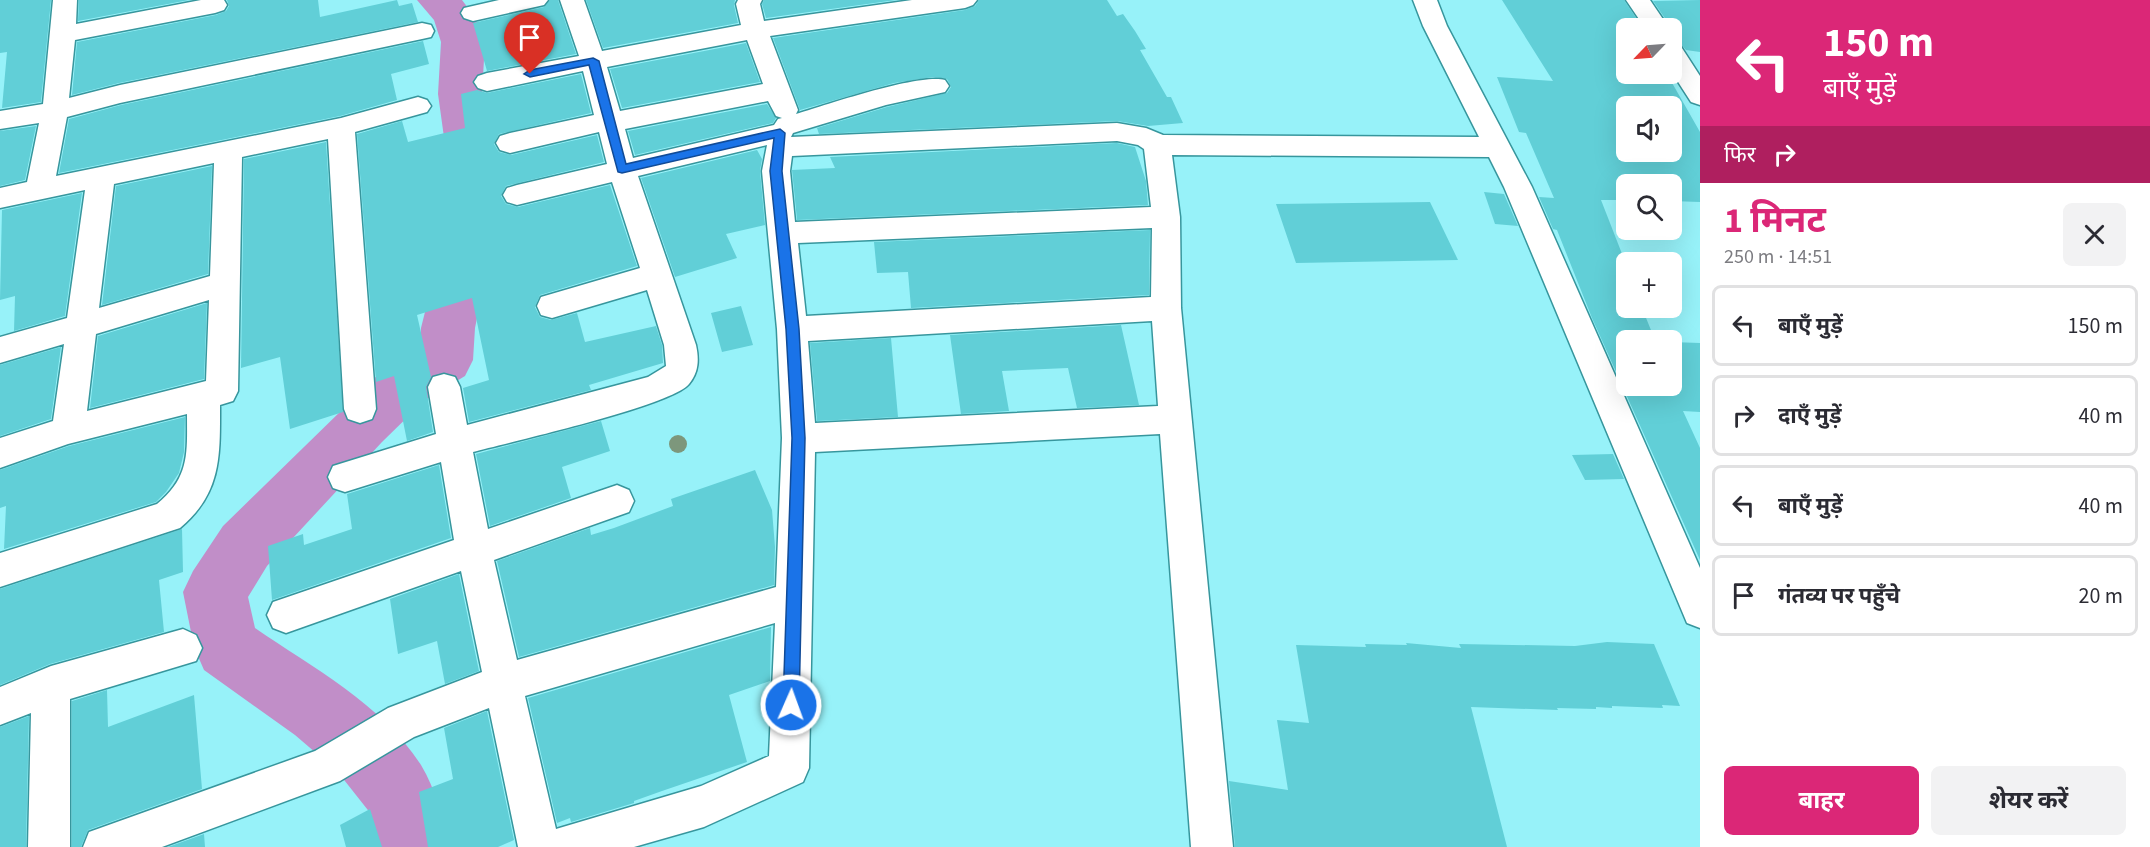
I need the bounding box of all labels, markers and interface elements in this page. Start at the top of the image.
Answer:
pin [504,12,555,74]
text: 150 m [1823,13,1934,73]
north arrow [1616,18,1682,84]
map controls [1616,18,1682,396]
icon: arrive [513,21,546,54]
icon: left [1724,24,1802,102]
text: बाएँ मुड़ें [1823,69,1896,108]
button: sound [1616,96,1682,162]
icon: right [1768,138,1801,171]
text: फिर [1724,139,1756,171]
button: search [1616,174,1682,240]
text: 1 मिनट [1724,195,1826,246]
button: close [2063,203,2126,266]
text: 250 m · 14:51 [1724,243,1832,271]
button: + [1616,252,1682,318]
icon: left [1727,309,1760,342]
text: बाएँ मुड़ें [1778,310,1843,342]
text: 150 m [2068,310,2123,342]
button: − [1616,330,1682,396]
icon: right [1727,399,1760,432]
text: दाएँ मुड़ें [1778,400,1841,432]
text: 40 m [2078,400,2123,432]
icon: left [1727,489,1760,522]
text: बाएँ मुड़ें [1778,490,1843,522]
text: 40 m [2078,490,2123,522]
icon: arrive [1727,579,1760,612]
text: गंतव्य पर पहुँचे [1778,580,1900,612]
text: 20 m [2078,580,2123,612]
position arrow [759,673,823,737]
button: बाहर [1724,766,1919,835]
button: शेयर करें [1931,766,2126,835]

